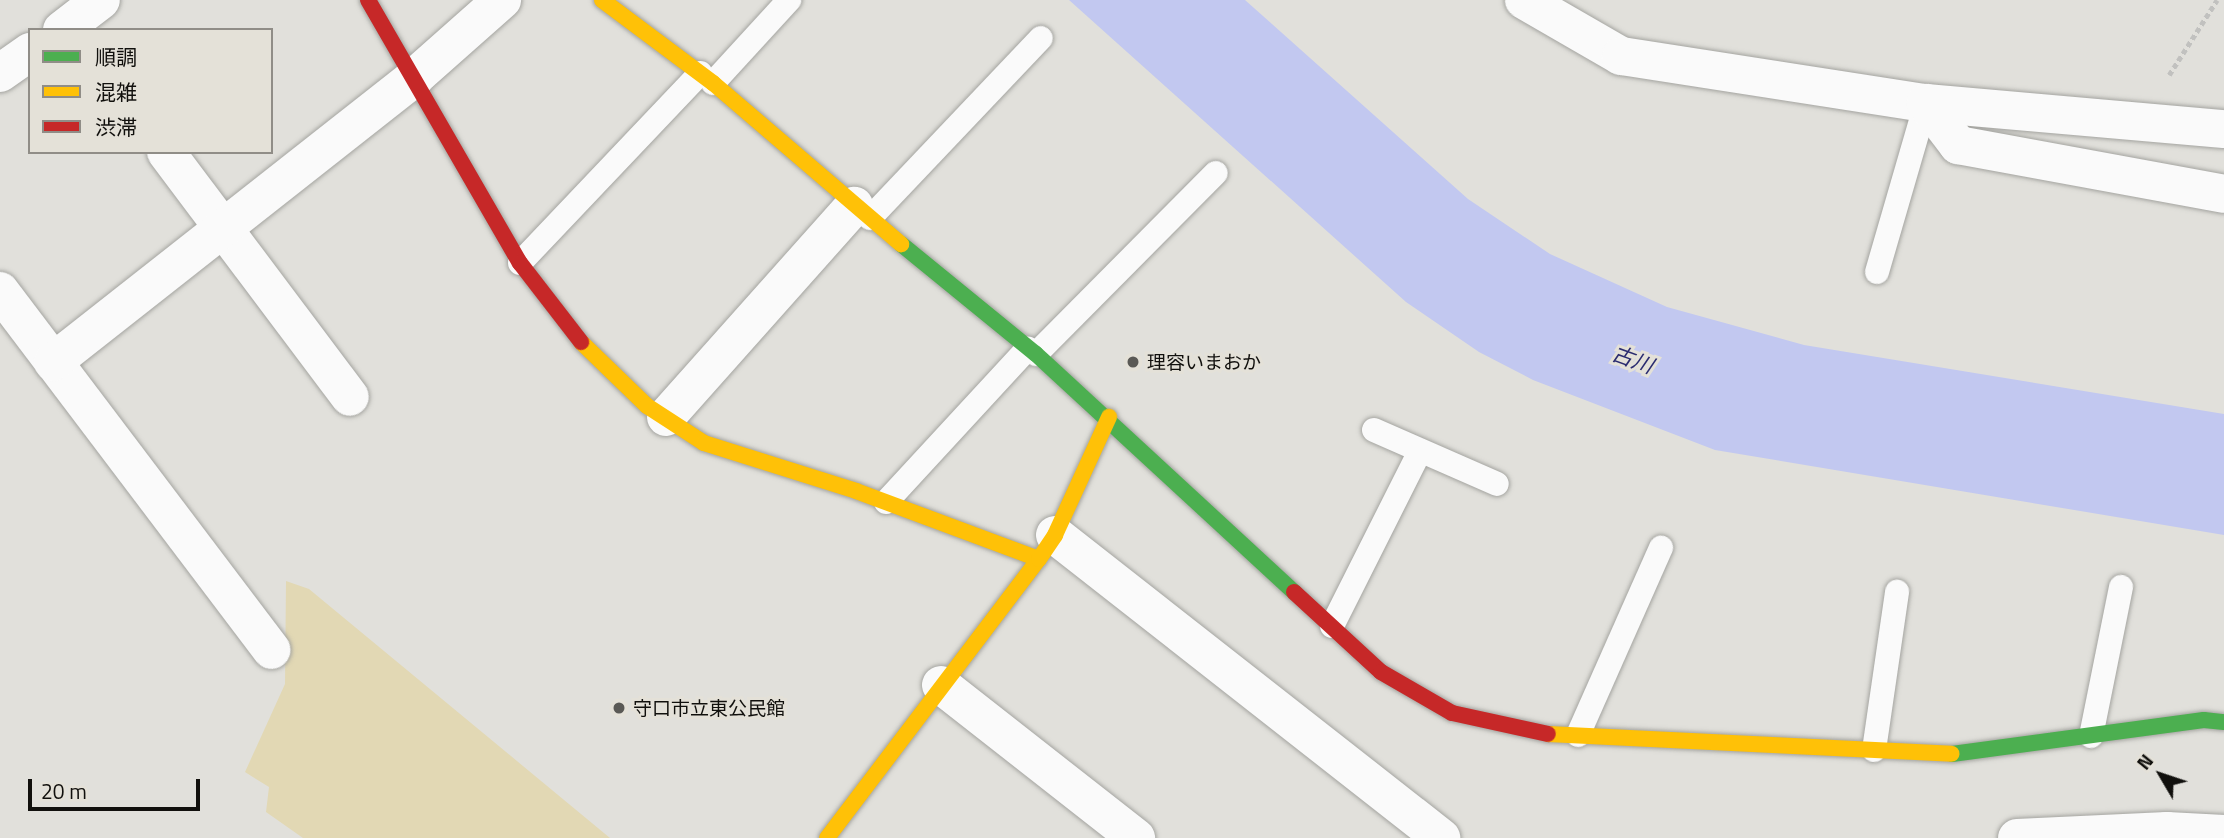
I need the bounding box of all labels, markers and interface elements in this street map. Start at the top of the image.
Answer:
legend [28,28,273,154]
text: 順調 [95,41,137,73]
text: 混雑 [95,76,137,108]
text: 渋滞 [95,111,137,143]
water label: 古川 [1609,340,1657,378]
place label: 理容いまおか [1147,351,1261,373]
marker: 理容いまおか [1125,354,1141,370]
place label: 守口市立東公民館 [633,697,785,719]
marker: 守口市立東公民館 [611,700,627,716]
north arrow [2126,740,2196,810]
text: N [2129,747,2160,776]
scale bar [32,764,203,808]
text: 20 m [41,775,87,807]

